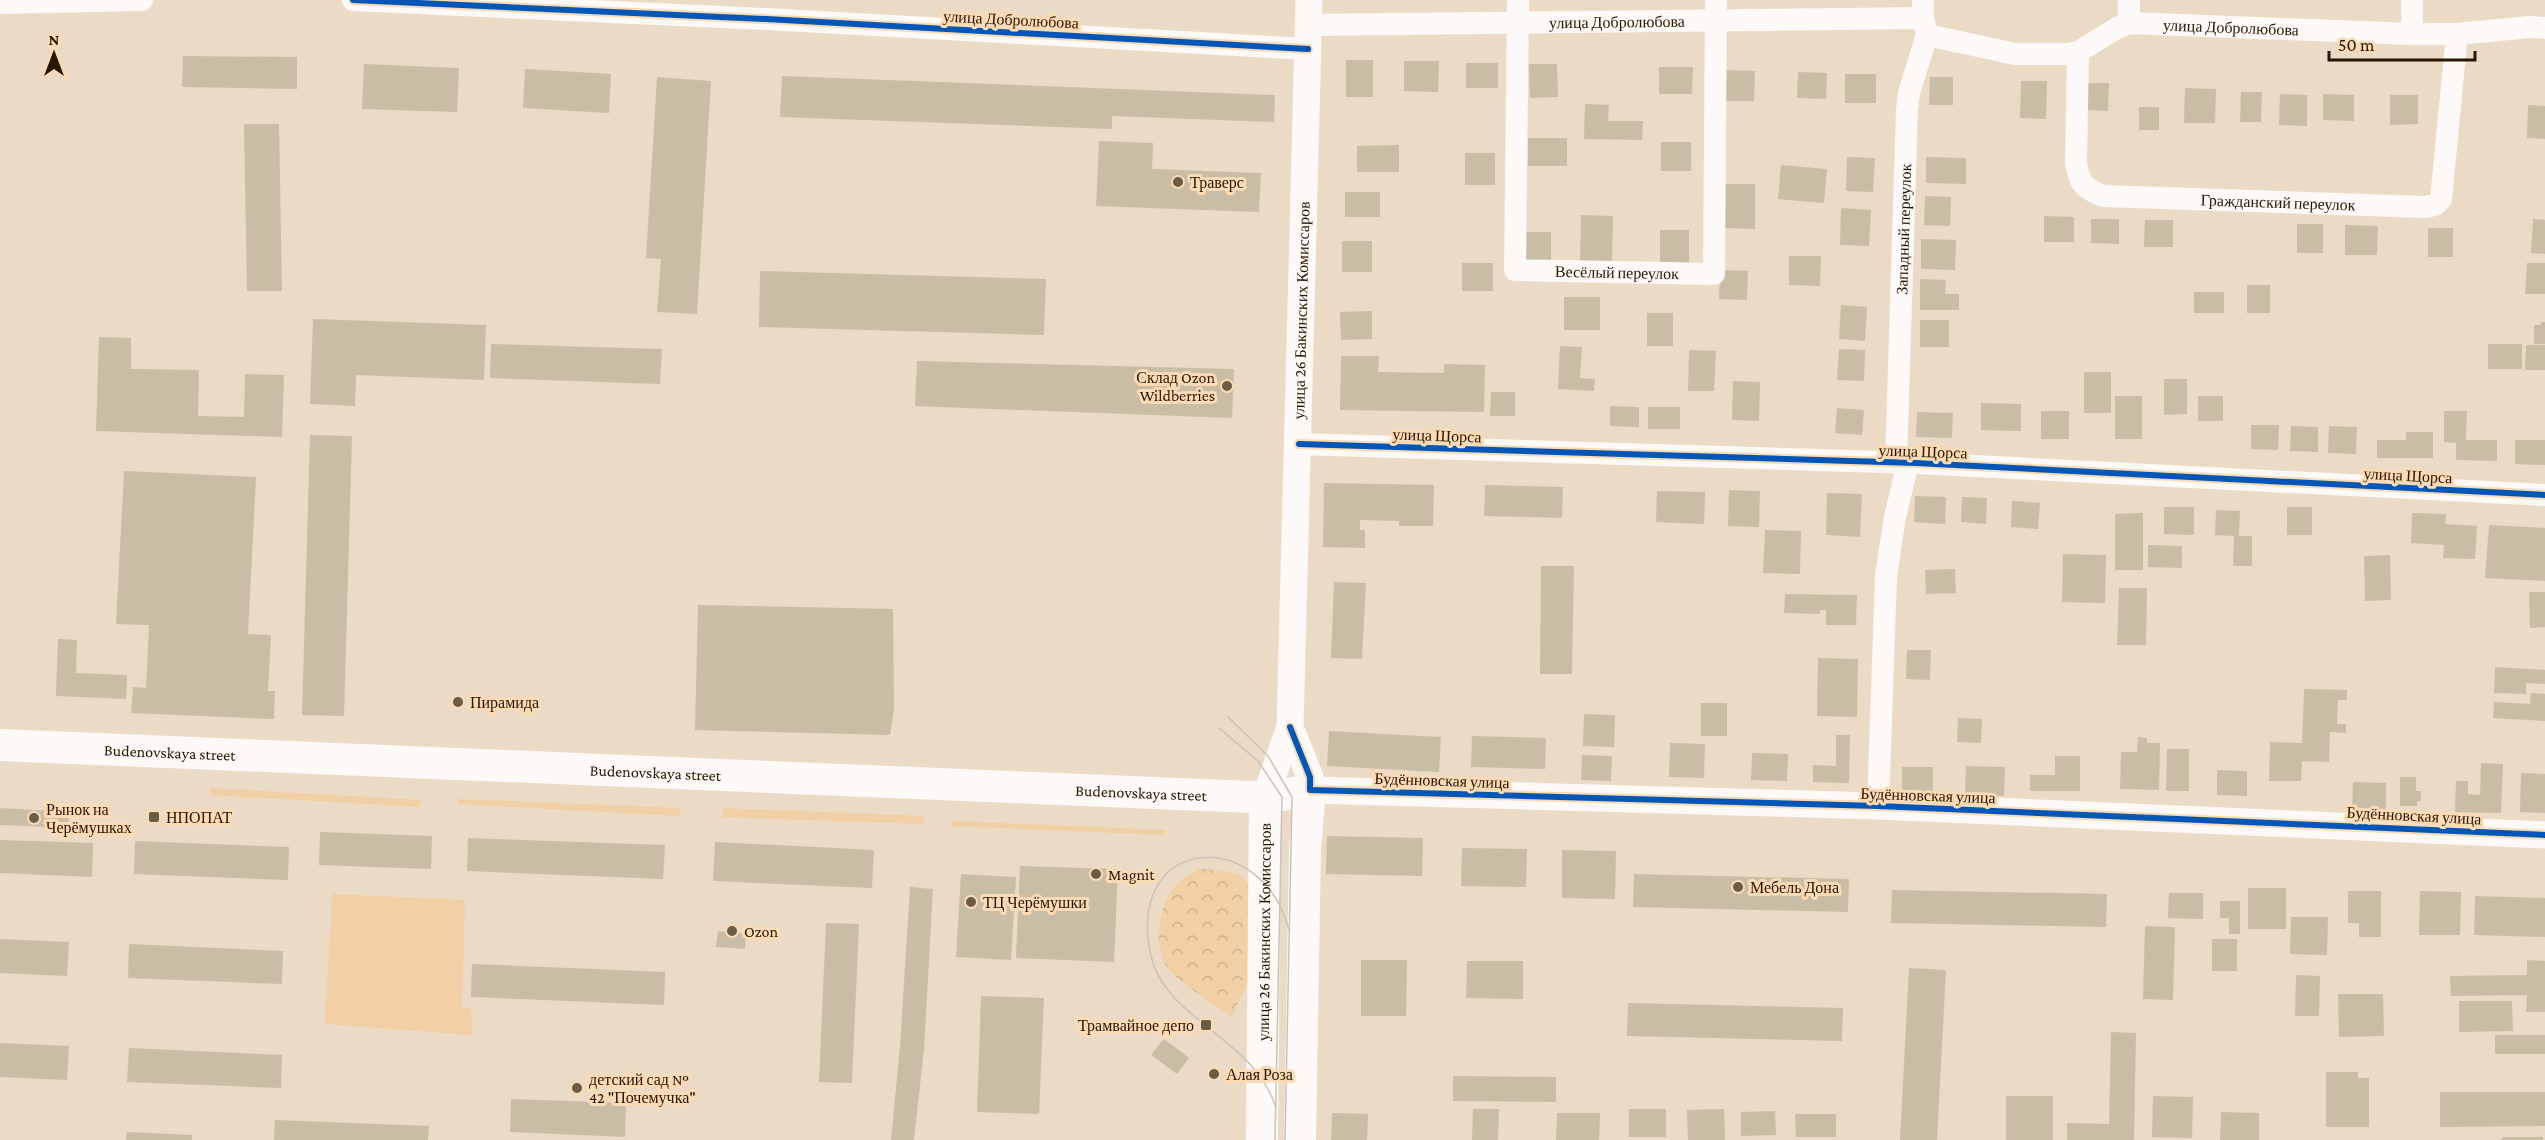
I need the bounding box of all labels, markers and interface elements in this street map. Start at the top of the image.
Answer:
street label: улица Добролюбова [943,7,1079,33]
street label: улица Добролюбова [1549,13,1685,32]
street label: улица Добролюбова [2163,16,2299,39]
north arrow [24,24,84,84]
scale bar [2329,24,2474,62]
text: N [49,31,60,48]
text: 50 m [2338,35,2375,55]
street label: Западный переулок [1893,163,1915,295]
place label: Траверс [1190,174,1244,192]
marker: Траверс [1171,175,1185,189]
street label: Гражданский переулок [2201,191,2356,214]
street label: улица 26 Бакинских Комиссаров [1290,201,1313,420]
street label: Весёлый переулок [1555,263,1679,283]
place label: Склад Ozon Wildberries [1136,369,1215,404]
marker: Склад Ozon Wildberries [1220,379,1234,393]
street label: улица Щорса [1392,425,1482,447]
street label: улица Щорса [1878,441,1968,463]
street label: улица Щорса [2363,465,2453,487]
place label: Пирамида [470,694,539,712]
marker: Пирамида [451,695,465,709]
street label: Budenovskaya street [104,741,237,764]
street label: Budenovskaya street [589,761,722,784]
street label: Будённовская улица [1374,770,1510,792]
street label: Budenovskaya street [1075,782,1208,804]
street label: Будённовская улица [1860,785,1996,807]
place label: Рынок на Черёмушках [46,801,132,837]
street label: Будённовская улица [2346,803,2482,829]
place label: НПОПАТ [166,809,232,826]
marker: НПОПАТ [147,810,161,824]
marker: Рынок на Черёмушках [27,811,41,825]
street label: улица 26 Бакинских Комиссаров [1255,822,1275,1041]
place label: Magnit [1108,866,1155,884]
marker: Magnit [1089,867,1103,881]
place label: Мебель Дона [1750,879,1839,897]
marker: Мебель Дона [1731,880,1745,894]
place label: ТЦ Черёмушки [983,894,1087,912]
marker: ТЦ Черёмушки [964,895,978,909]
place label: Ozon [744,923,778,940]
marker: Ozon [725,924,739,938]
place label: Трамвайное депо [1078,1017,1194,1035]
marker: Трамвайное депо [1199,1018,1213,1032]
place label: Алая Роза [1226,1066,1293,1083]
marker: Алая Роза [1207,1067,1221,1081]
place label: детский сад № 42 "Почемучка" [589,1071,696,1107]
marker: детский сад № 42 "Почемучка" [570,1081,584,1095]

